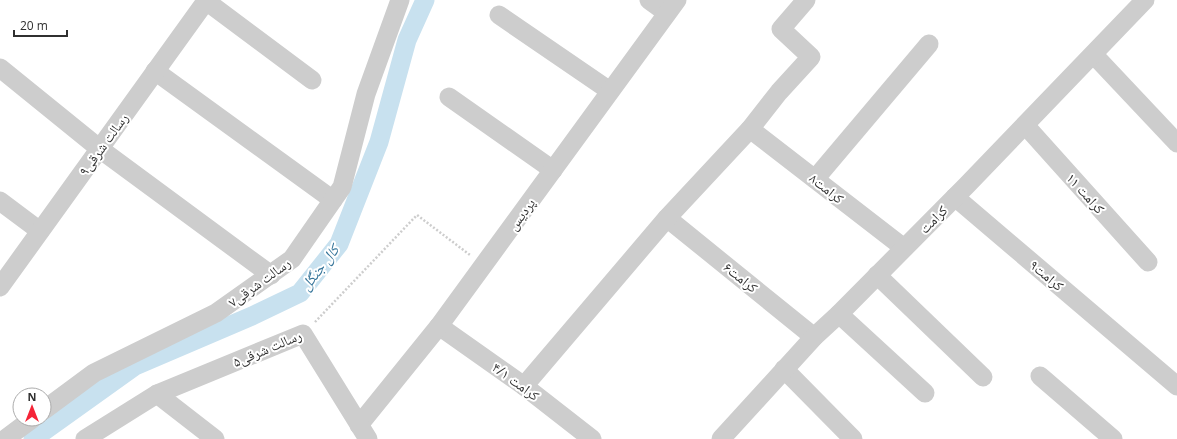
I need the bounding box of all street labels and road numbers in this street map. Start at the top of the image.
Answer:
street label: رسالت شرقی۹ [74,109,132,179]
street label: کرامت ۱۱ [1063,168,1110,218]
street label: کرامت۸ [806,169,848,208]
street label: پردیس [503,194,539,234]
street label: کرامت [915,201,951,237]
street label: رسالت شرقی۷ [224,253,294,311]
street label: کرامت۹ [1026,255,1068,295]
street label: کرامت۶ [720,257,762,297]
street label: رسالت شرقی۵ [230,325,304,371]
street label: کرامت ۴/۱ [489,357,544,405]

